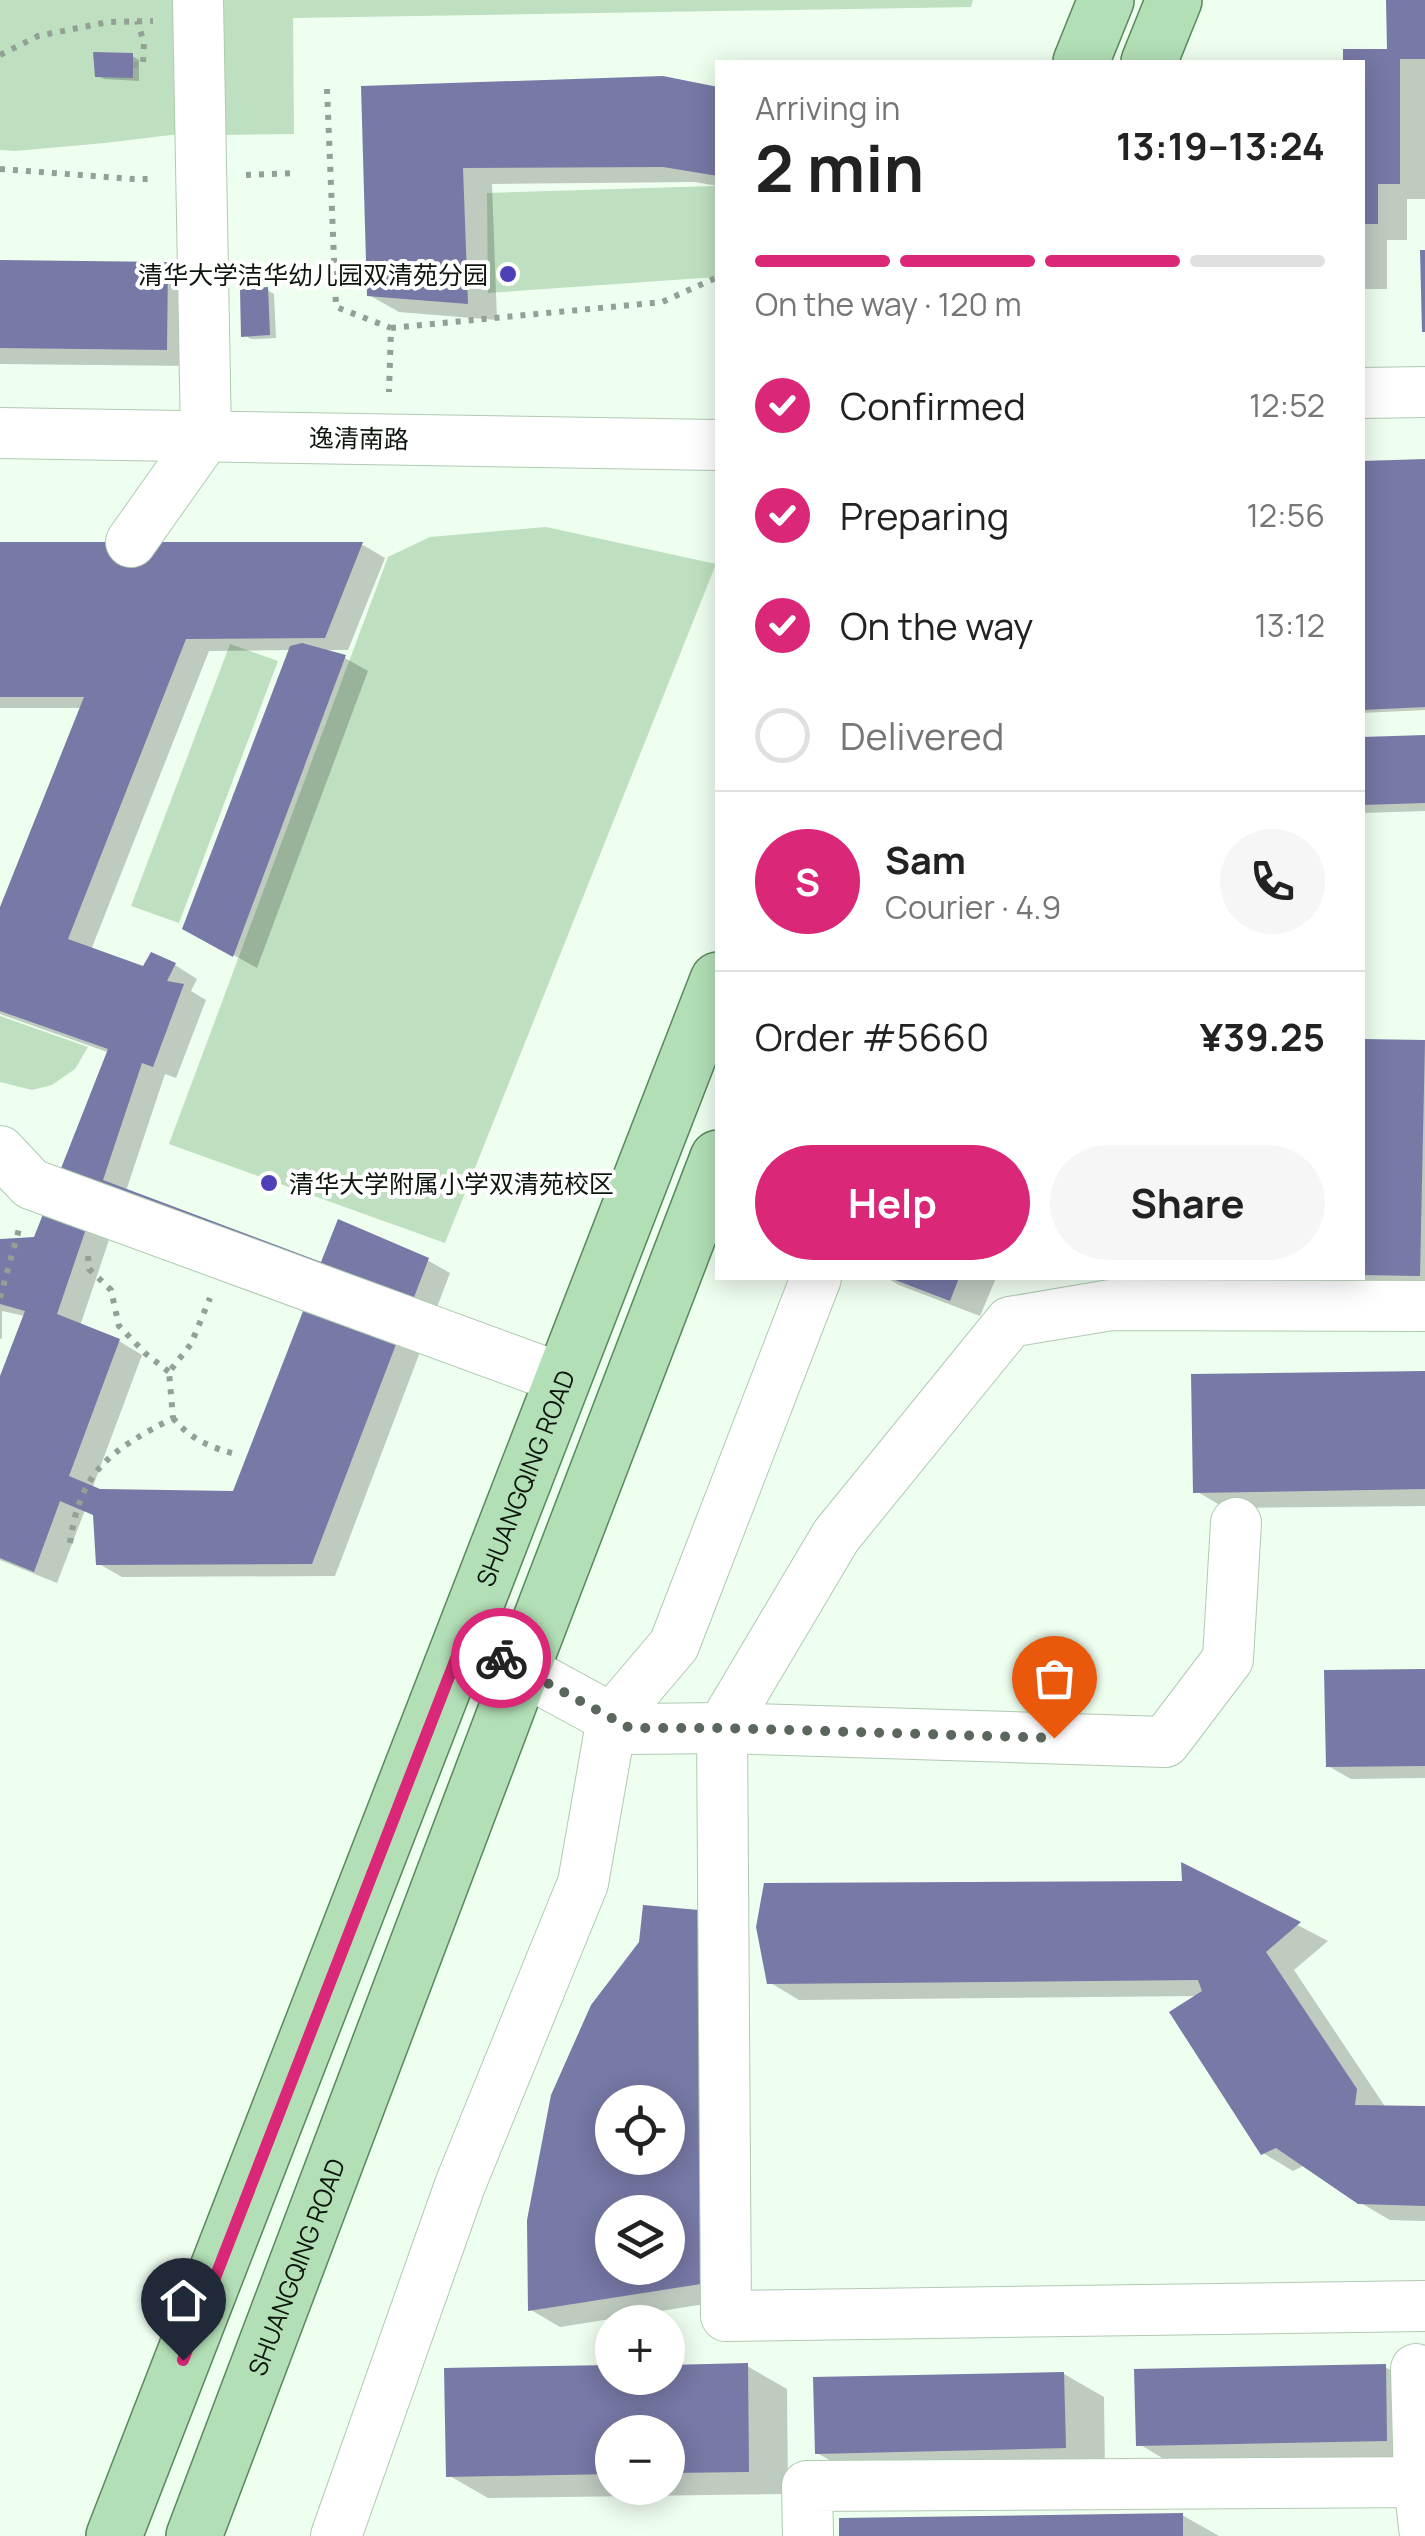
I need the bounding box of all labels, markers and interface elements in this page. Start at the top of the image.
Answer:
text: Arriving in [755,86,900,130]
text: 13:19–13:24 [1116,119,1325,171]
text: 2 min [755,123,924,212]
place label: 清华大学洁华幼儿园双清苑分园 [138,257,488,292]
marker: 清华大学洁华幼儿园双清苑分园 [497,263,519,285]
text: On the way · 120 m [755,282,1022,326]
icon: check [755,378,810,433]
text: Confirmed [840,379,1026,431]
text: 12:52 [1249,383,1325,427]
street label: 逸清南路 [309,420,409,456]
icon: check [755,488,810,543]
text: Preparing [840,489,1009,541]
text: 12:56 [1246,493,1325,537]
icon: check [755,598,810,653]
text: On the way [840,599,1033,651]
text: 13:12 [1255,603,1325,647]
text: Delivered [840,709,1004,761]
button: phone [1220,829,1325,934]
text: Sam [885,833,966,885]
text: S [795,855,820,907]
text: Courier · 4.9 [885,885,1061,929]
text: Order #5660 [755,1010,989,1062]
text: ¥39.25 [1200,1010,1325,1062]
button: Help [755,1145,1030,1260]
button: Share [1050,1145,1325,1260]
place label: 清华大学附属小学双清苑校区 [289,1166,614,1201]
marker: 清华大学附属小学双清苑校区 [258,1172,280,1194]
street label: SHUANGQING ROAD [467,1365,583,1591]
courier [451,1608,551,1708]
icon: bike [474,1631,529,1686]
pin [1012,1636,1097,1739]
icon: bag [1027,1651,1082,1706]
map controls [595,2085,685,2505]
button: locate [595,2085,685,2175]
street label: SHUANGQING ROAD [239,2153,353,2380]
button: layers [595,2195,685,2285]
pin [141,2258,226,2361]
icon: home [156,2273,211,2328]
button: + [595,2305,685,2395]
button: − [595,2415,685,2505]

